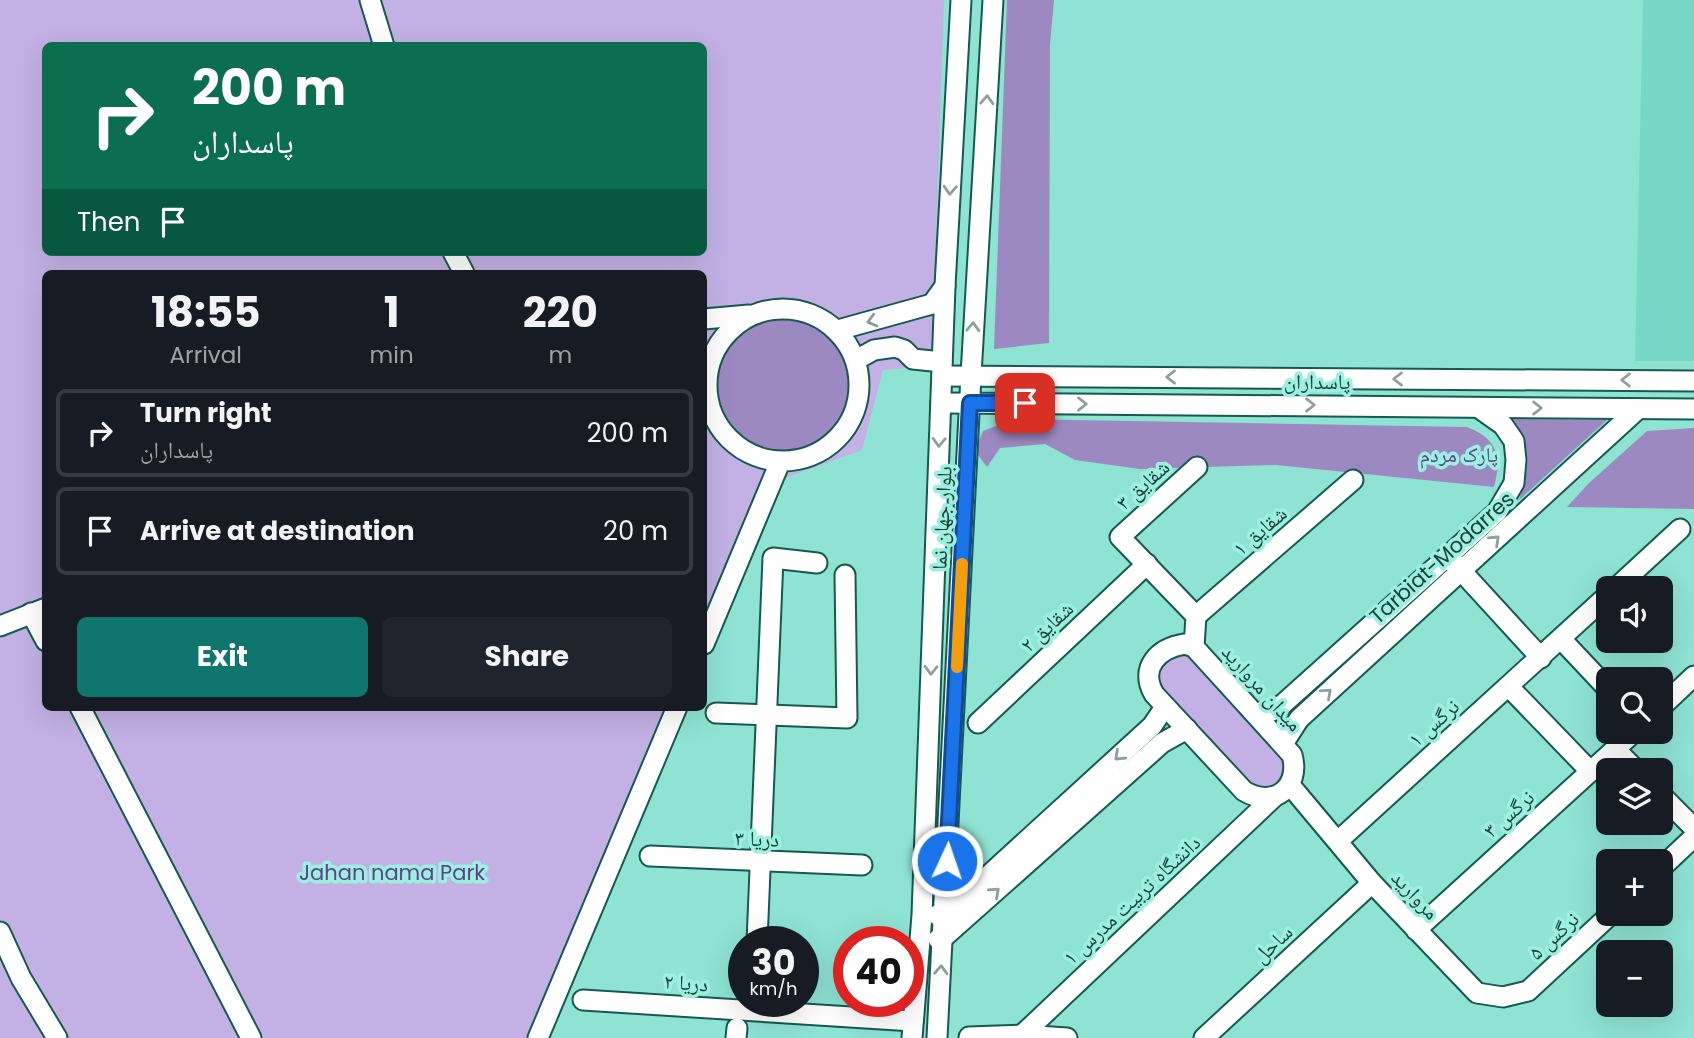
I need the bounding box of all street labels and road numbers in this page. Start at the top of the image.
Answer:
street label: پاسداران [1284,367,1350,396]
street label: شقایق ۳ [1110,453,1176,516]
street label: بلوار جهان نما [924,465,959,571]
street label: Tarbiat-Modarres [1363,485,1520,631]
street label: شقایق ۱ [1226,499,1293,562]
street label: شقایق ۲ [1014,595,1080,659]
street label: میدان مروارید [1215,638,1309,738]
street label: نرگس ۱ [1402,692,1465,753]
street label: نرگس ۳ [1477,783,1540,844]
street label: دریا ۳ [734,823,780,854]
street label: ۱ دانشگاه تربیت مدرس [1057,828,1207,971]
street label: مروارید [1385,864,1446,926]
street label: ۵ نرگس [1522,905,1585,966]
street label: ساحل [1246,918,1299,970]
street label: دریا ۲ [663,966,709,999]

